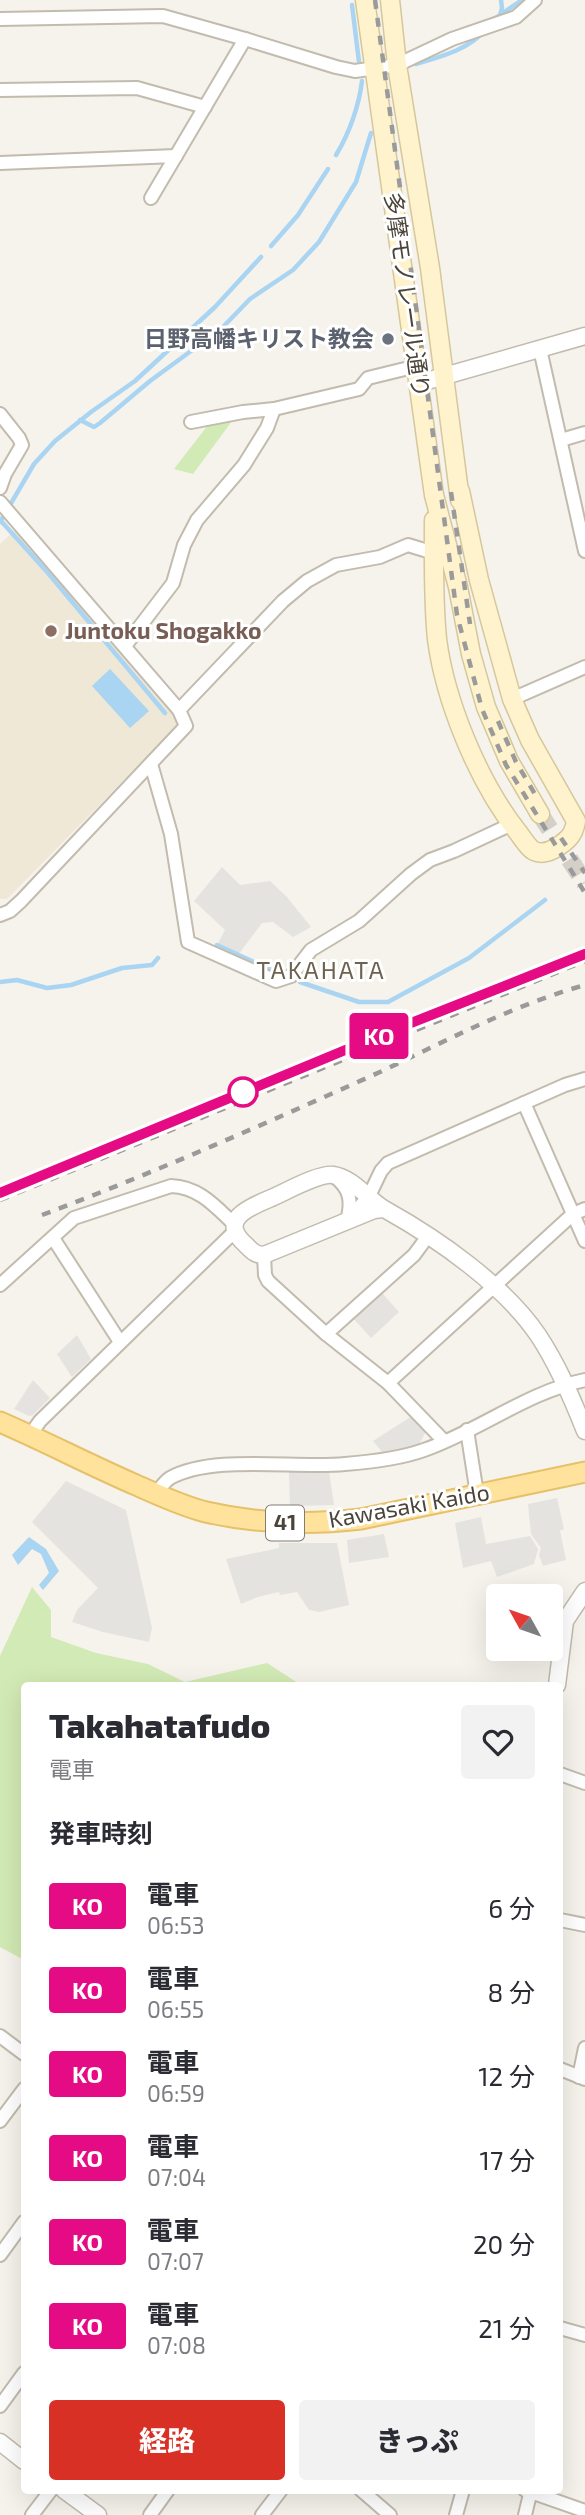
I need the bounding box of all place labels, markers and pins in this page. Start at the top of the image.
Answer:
place label: 日野高幡キリスト教会 [144,324,374,352]
marker: 日野高幡キリスト教会 [380,331,396,347]
place label: Juntoku Shogakko [65,616,262,644]
marker: Juntoku Shogakko [43,623,59,639]
unlabelled marker [228,1077,258,1107]

